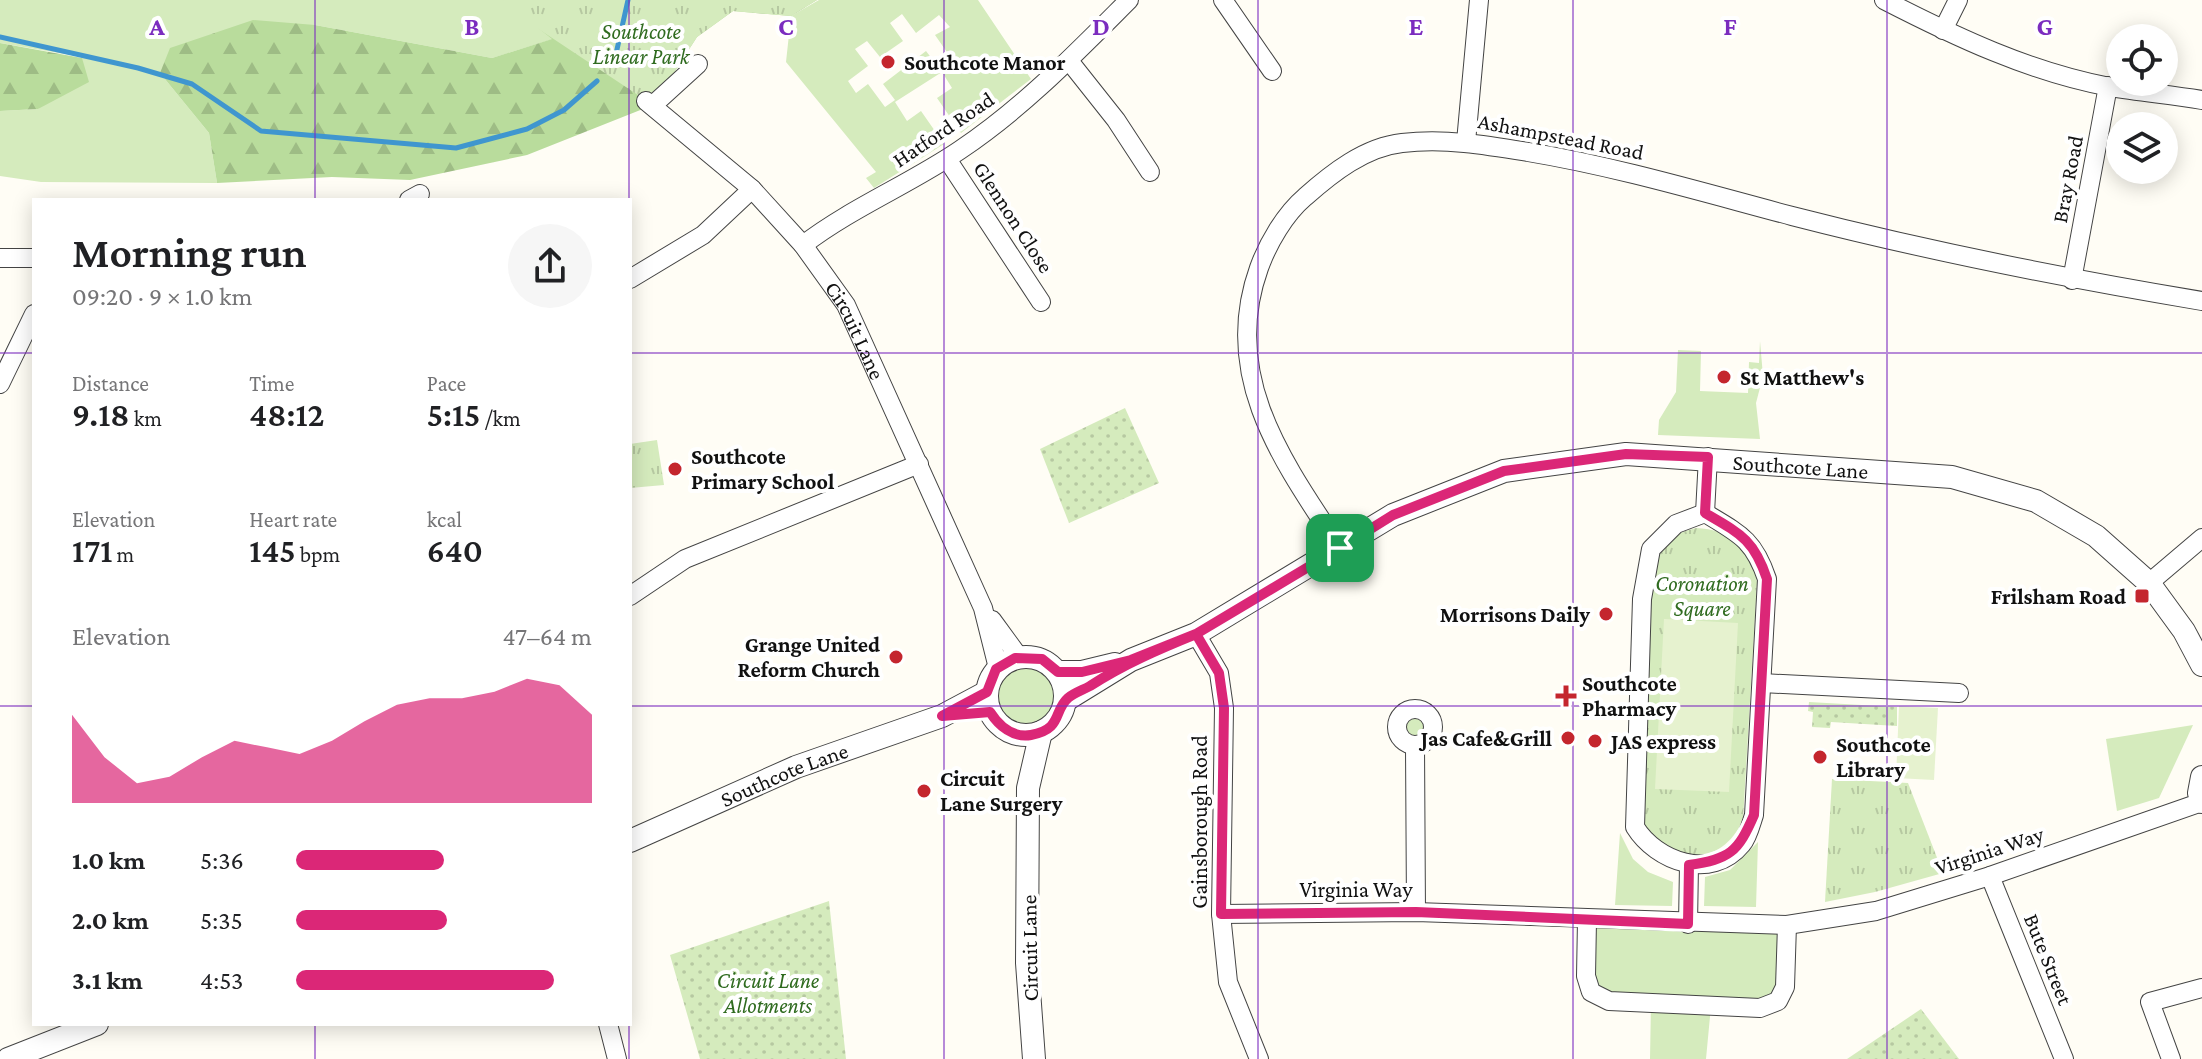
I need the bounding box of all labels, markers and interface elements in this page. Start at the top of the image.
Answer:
text: A [148,12,165,41]
text: B [464,12,480,41]
text: C [778,12,794,41]
text: D [1092,12,1110,41]
text: E [1409,12,1424,41]
text: F [1723,12,1737,41]
text: G [2037,12,2053,41]
park label: Southcote Linear Park [593,19,691,69]
map controls [2106,24,2178,184]
button: locate [2106,24,2178,96]
place label: Southcote Manor [904,50,1066,75]
marker: Southcote Manor [879,53,897,71]
street label: Hatford Road [888,86,999,172]
street label: Ashampstead Road [1476,108,1646,165]
button: layers [2106,112,2178,184]
street label: Bray Road [2047,133,2088,225]
street label: Glennon Close [968,157,1059,278]
button: share [508,224,592,308]
text: Morning run [72,228,307,276]
street label: Circuit Lane [820,276,890,383]
text: 09:20 · 9 × 1.0 km [72,282,252,311]
place label: St Matthew's [1740,365,1864,390]
marker: St Matthew's [1715,368,1733,386]
text: Distance [72,371,149,396]
text: Time [249,371,294,396]
text: Pace [427,371,466,396]
text: 9.18 [72,396,130,433]
text: 48:12 [249,396,324,433]
text: 5:15 [427,396,480,433]
text: km [130,406,162,431]
text: /km [480,406,521,431]
place label: Southcote Primary School [691,444,835,494]
street label: Southcote Lane [1732,450,1869,484]
marker: Southcote Primary School [666,460,684,478]
text: Elevation [72,507,155,532]
text: Heart rate [249,507,337,532]
text: kcal [427,507,462,532]
pin [1306,514,1374,582]
icon: arrive [1318,526,1362,570]
text: 171 [72,532,112,569]
text: 145 [249,532,296,569]
text: 640 [427,532,483,569]
text: m [112,542,134,567]
text: bpm [296,542,340,567]
park label: Coronation Square [1655,571,1749,621]
place label: Frilsham Road [1991,584,2126,609]
marker: Frilsham Road [2133,587,2151,605]
place label: Morrisons Daily [1440,602,1590,627]
marker: Morrisons Daily [1597,605,1615,623]
text: Elevation [72,622,170,651]
text: 47–64 m [502,622,592,651]
place label: Grange United Reform Church [738,632,880,682]
marker: Grange United Reform Church [887,648,905,666]
place label: Southcote Pharmacy [1582,671,1677,721]
marker: Southcote Pharmacy [1557,687,1575,705]
place label: Jas Cafe&Grill [1419,726,1553,751]
marker: Jas Cafe&Grill [1559,729,1577,747]
place label: JAS express [1609,729,1716,754]
marker: JAS express [1586,732,1604,750]
place label: Southcote Library [1836,732,1931,782]
street label: Gainsborough Road [1187,735,1212,909]
street label: Southcote Lane [717,738,851,812]
marker: Southcote Library [1811,748,1829,766]
place label: Circuit Lane Surgery [940,766,1063,816]
marker: Circuit Lane Surgery [915,782,933,800]
street label: Virginia Way [1932,821,2048,880]
text: 1.0 km [72,846,145,875]
text: 5:36 [200,846,244,875]
street label: Virginia Way [1299,877,1413,902]
street label: Circuit Lane [1016,894,1043,1002]
text: 2.0 km [72,906,149,935]
text: 5:35 [200,906,243,935]
street label: Bute Street [2019,910,2078,1009]
text: 3.1 km [72,966,143,995]
text: 4:53 [200,966,243,995]
park label: Circuit Lane Allotments [717,968,820,1018]

